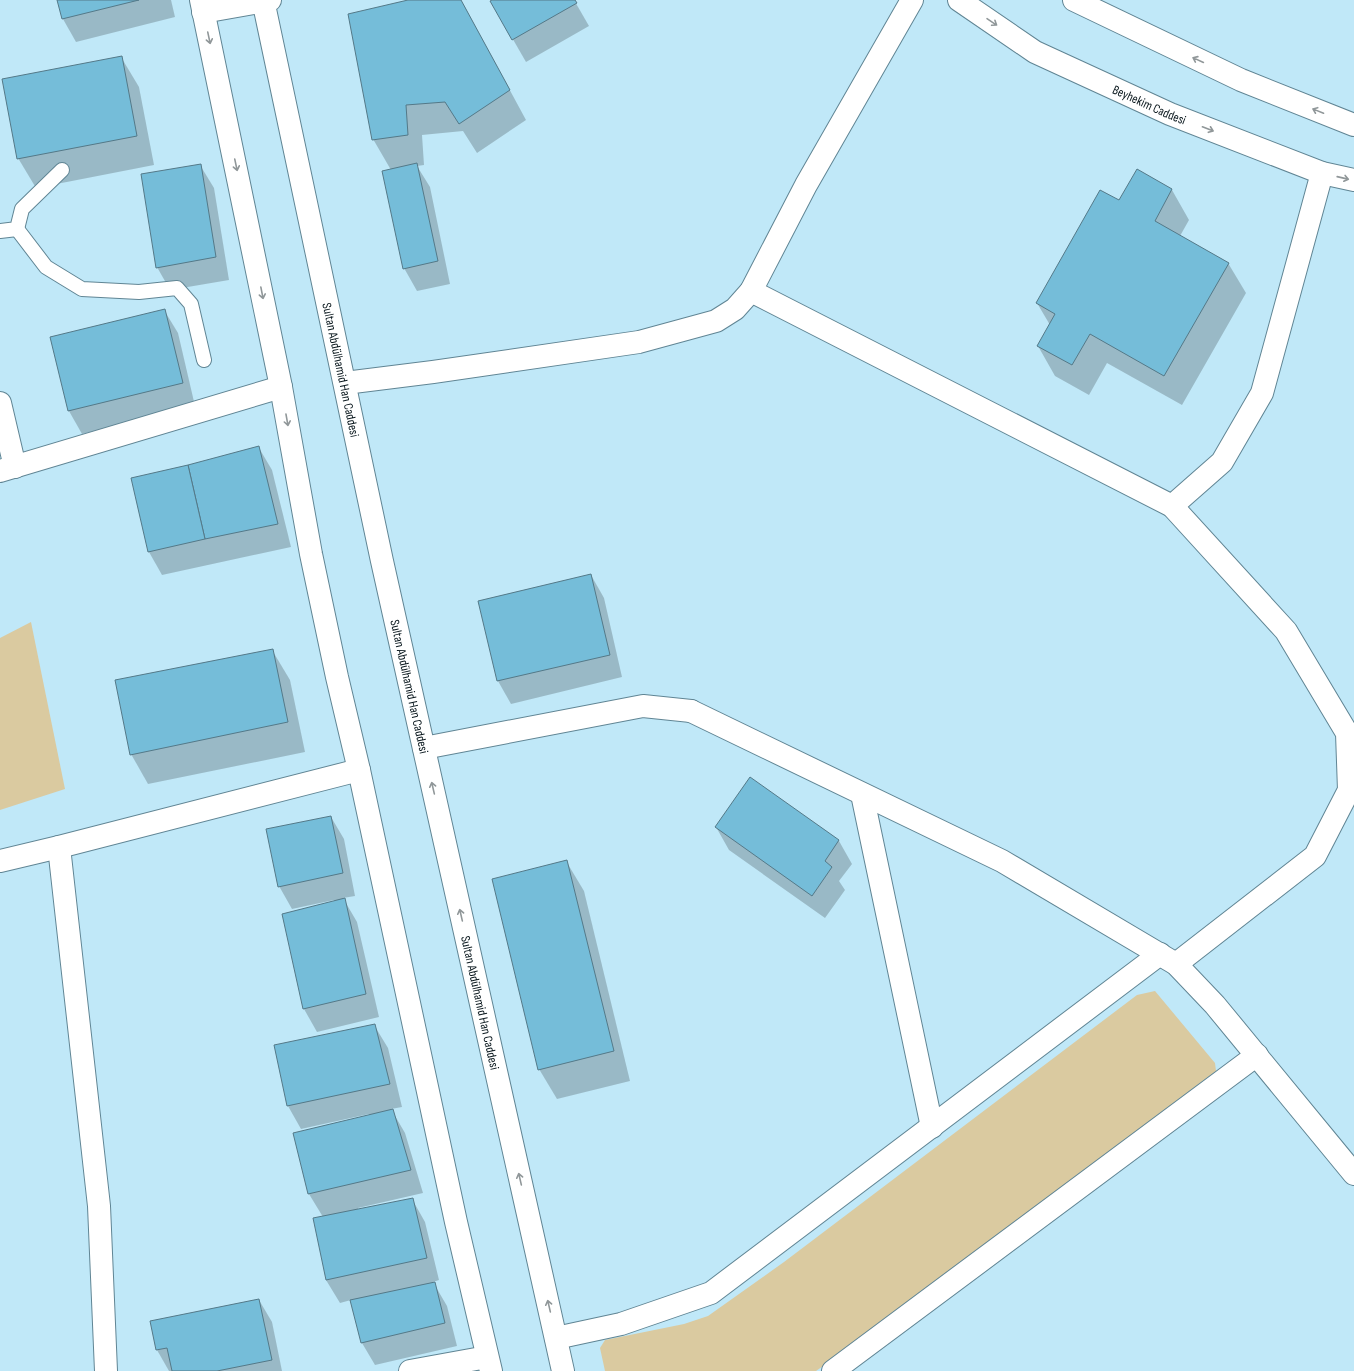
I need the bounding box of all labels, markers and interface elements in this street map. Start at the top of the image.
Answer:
one-way arrow [986,18,997,26]
one-way arrow [205,31,213,44]
one-way arrow [1193,56,1205,63]
street label: Beyhekim Caddesi [1110,82,1188,128]
one-way arrow [1312,106,1324,114]
one-way arrow [1202,125,1214,133]
one-way arrow [232,158,240,171]
one-way arrow [1336,174,1349,182]
one-way arrow [258,286,266,299]
street label: Sultan Abdülhamid Han Caddesi [318,301,362,439]
one-way arrow [283,413,291,426]
street label: Sultan Abdülhamid Han Caddesi [386,618,432,755]
one-way arrow [428,782,436,795]
one-way arrow [457,909,465,922]
street label: Sultan Abdülhamid Han Caddesi [457,934,502,1071]
one-way arrow [516,1172,524,1185]
one-way arrow [545,1299,552,1312]

